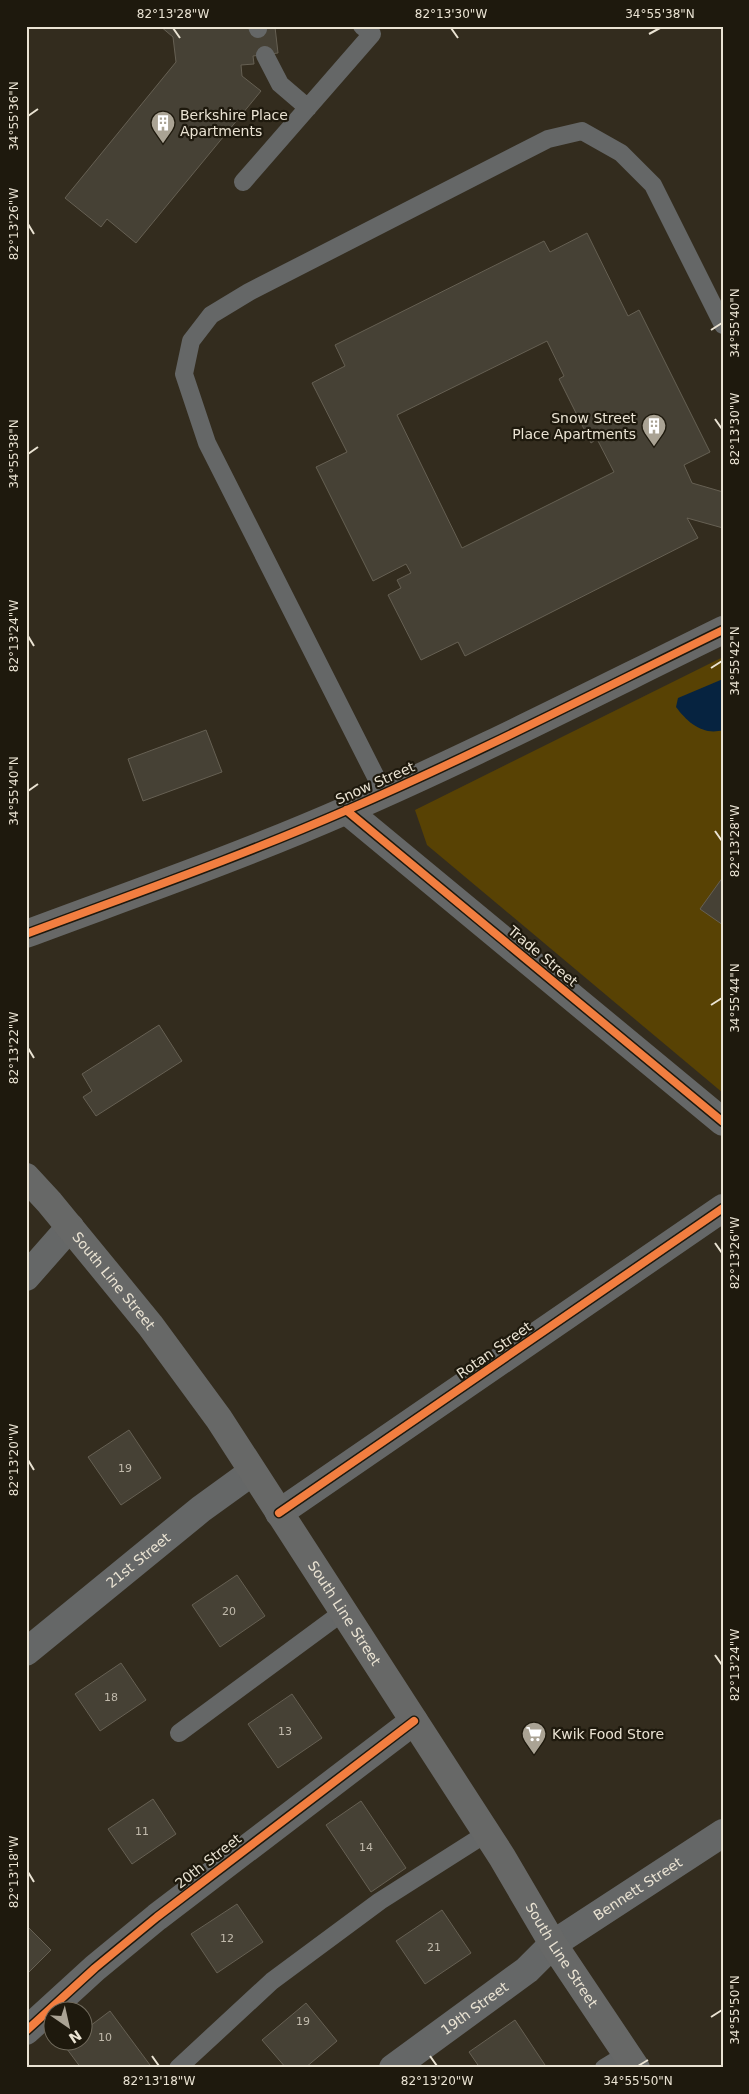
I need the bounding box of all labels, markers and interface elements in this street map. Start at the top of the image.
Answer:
text: 82°13'28"W [137,7,209,21]
text: 82°13'30"W [415,7,487,21]
text: 34°55'38"N [625,7,695,21]
text: 34°55'36"N [7,81,21,151]
place label: Berkshire Place Apartments [180,107,288,139]
building icon: Berkshire Place Apartments [150,110,176,144]
text: 82°13'26"W [7,188,21,260]
text: 34°55'40"N [728,288,742,358]
text: 82°13'30"W [728,393,742,465]
place label: Snow Street Place Apartments [512,410,637,442]
building icon: Snow Street Place Apartments [641,413,667,447]
text: 34°55'38"N [7,419,21,489]
text: 82°13'24"W [7,600,21,672]
text: 34°55'42"N [728,626,742,696]
text: 34°55'40"N [7,756,21,826]
street label: Snow Street [333,758,417,808]
text: 82°13'28"W [728,805,742,877]
street label: Trade Street [504,922,581,990]
text: 34°55'44"N [728,963,742,1033]
text: 82°13'22"W [7,1012,21,1084]
text: 82°13'26"W [728,1217,742,1289]
street label: South Line Street [69,1229,159,1333]
street label: Rotan Street [454,1318,535,1382]
text: 82°13'20"W [7,1424,21,1496]
house number: 19 [118,1462,132,1475]
street label: 21st Street [103,1529,174,1591]
street label: South Line Street [305,1558,384,1669]
house number: 20 [222,1605,236,1618]
text: 82°13'24"W [728,1629,742,1701]
house number: 18 [104,1691,118,1704]
supermarket icon: Kwik Food Store [521,1721,547,1755]
house number: 13 [278,1725,292,1738]
place label: Kwik Food Store [552,1726,664,1742]
house number: 11 [135,1825,149,1838]
street label: 20th Street [172,1830,245,1892]
text: 82°13'18"W [7,1836,21,1908]
house number: 14 [359,1841,373,1854]
street label: Bennett Street [590,1854,686,1923]
street label: South Line Street [522,1900,601,2011]
house number: 12 [220,1932,234,1945]
house number: 21 [427,1941,441,1954]
text: 34°55'50"N [728,1975,742,2045]
street label: 19th Street [438,1978,512,2038]
north arrow [42,2002,92,2052]
house number: 19 [296,2015,310,2028]
text: N [66,2027,85,2047]
house number: 10 [98,2031,112,2044]
text: 82°13'18"W [123,2074,195,2088]
text: 82°13'20"W [401,2074,473,2088]
text: 34°55'50"N [603,2074,673,2088]

